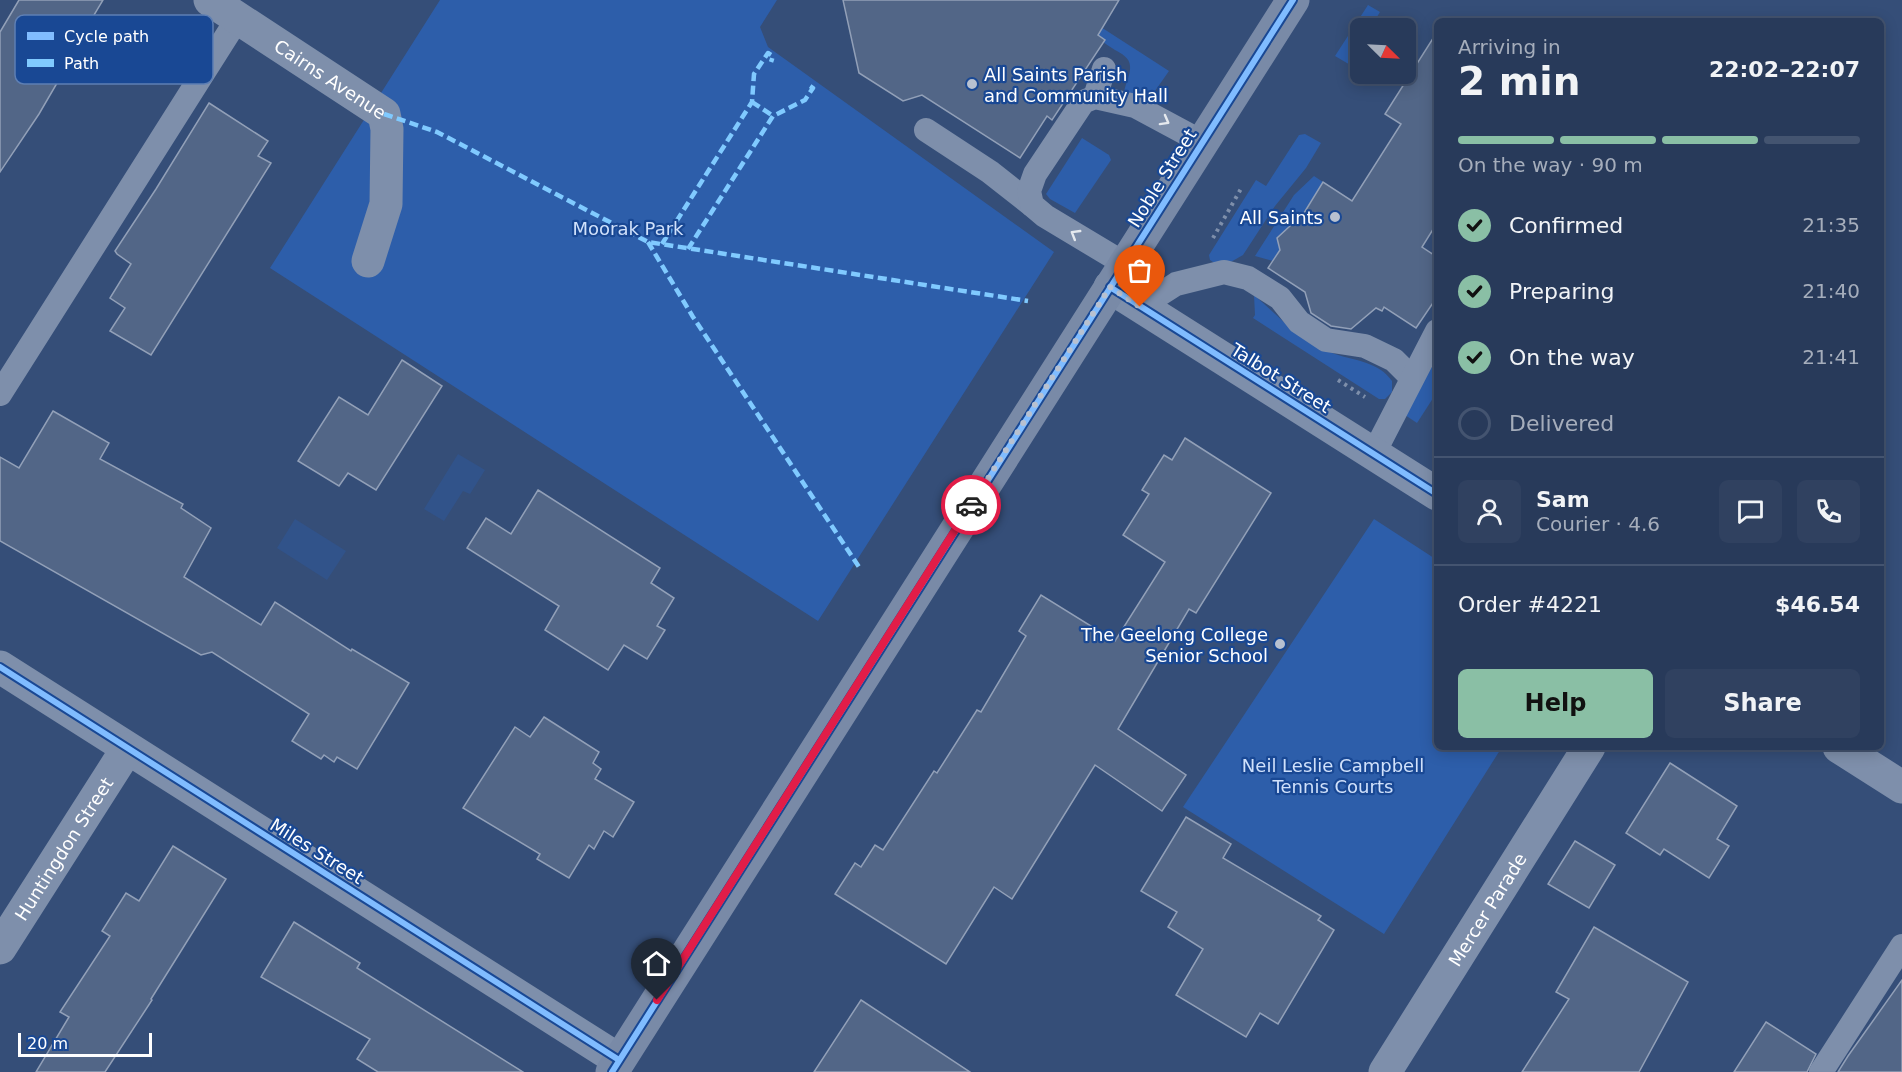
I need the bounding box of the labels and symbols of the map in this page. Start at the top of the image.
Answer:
legend [15,15,213,84]
north arrow [1350,18,1416,84]
text: Cycle path [64,27,149,46]
street label: Cairns Avenue [271,35,390,123]
text: Path [64,54,99,73]
place label: All Saints Parish and Community Hall [984,64,1168,106]
marker: All Saints Parish and Community Hall [965,77,979,91]
one-way arrow [1159,114,1169,125]
street label: Noble Street [1123,125,1201,231]
place label: All Saints [1240,207,1323,228]
marker: All Saints [1328,210,1342,224]
park label: Moorak Park [572,218,684,239]
one-way arrow [1071,230,1081,242]
pin [1114,245,1165,307]
street label: Talbot Street [1226,338,1335,417]
courier [941,475,1001,535]
place label: The Geelong College Senior School [1080,624,1268,666]
marker: The Geelong College Senior School [1273,637,1287,651]
park label: Neil Leslie Campbell Tennis Courts [1242,755,1424,797]
street label: Huntingdon Street [10,773,117,924]
street label: Miles Street [266,814,368,888]
street label: Mercer Parade [1444,849,1530,970]
pin [631,938,682,1000]
scale bar [18,1030,152,1058]

